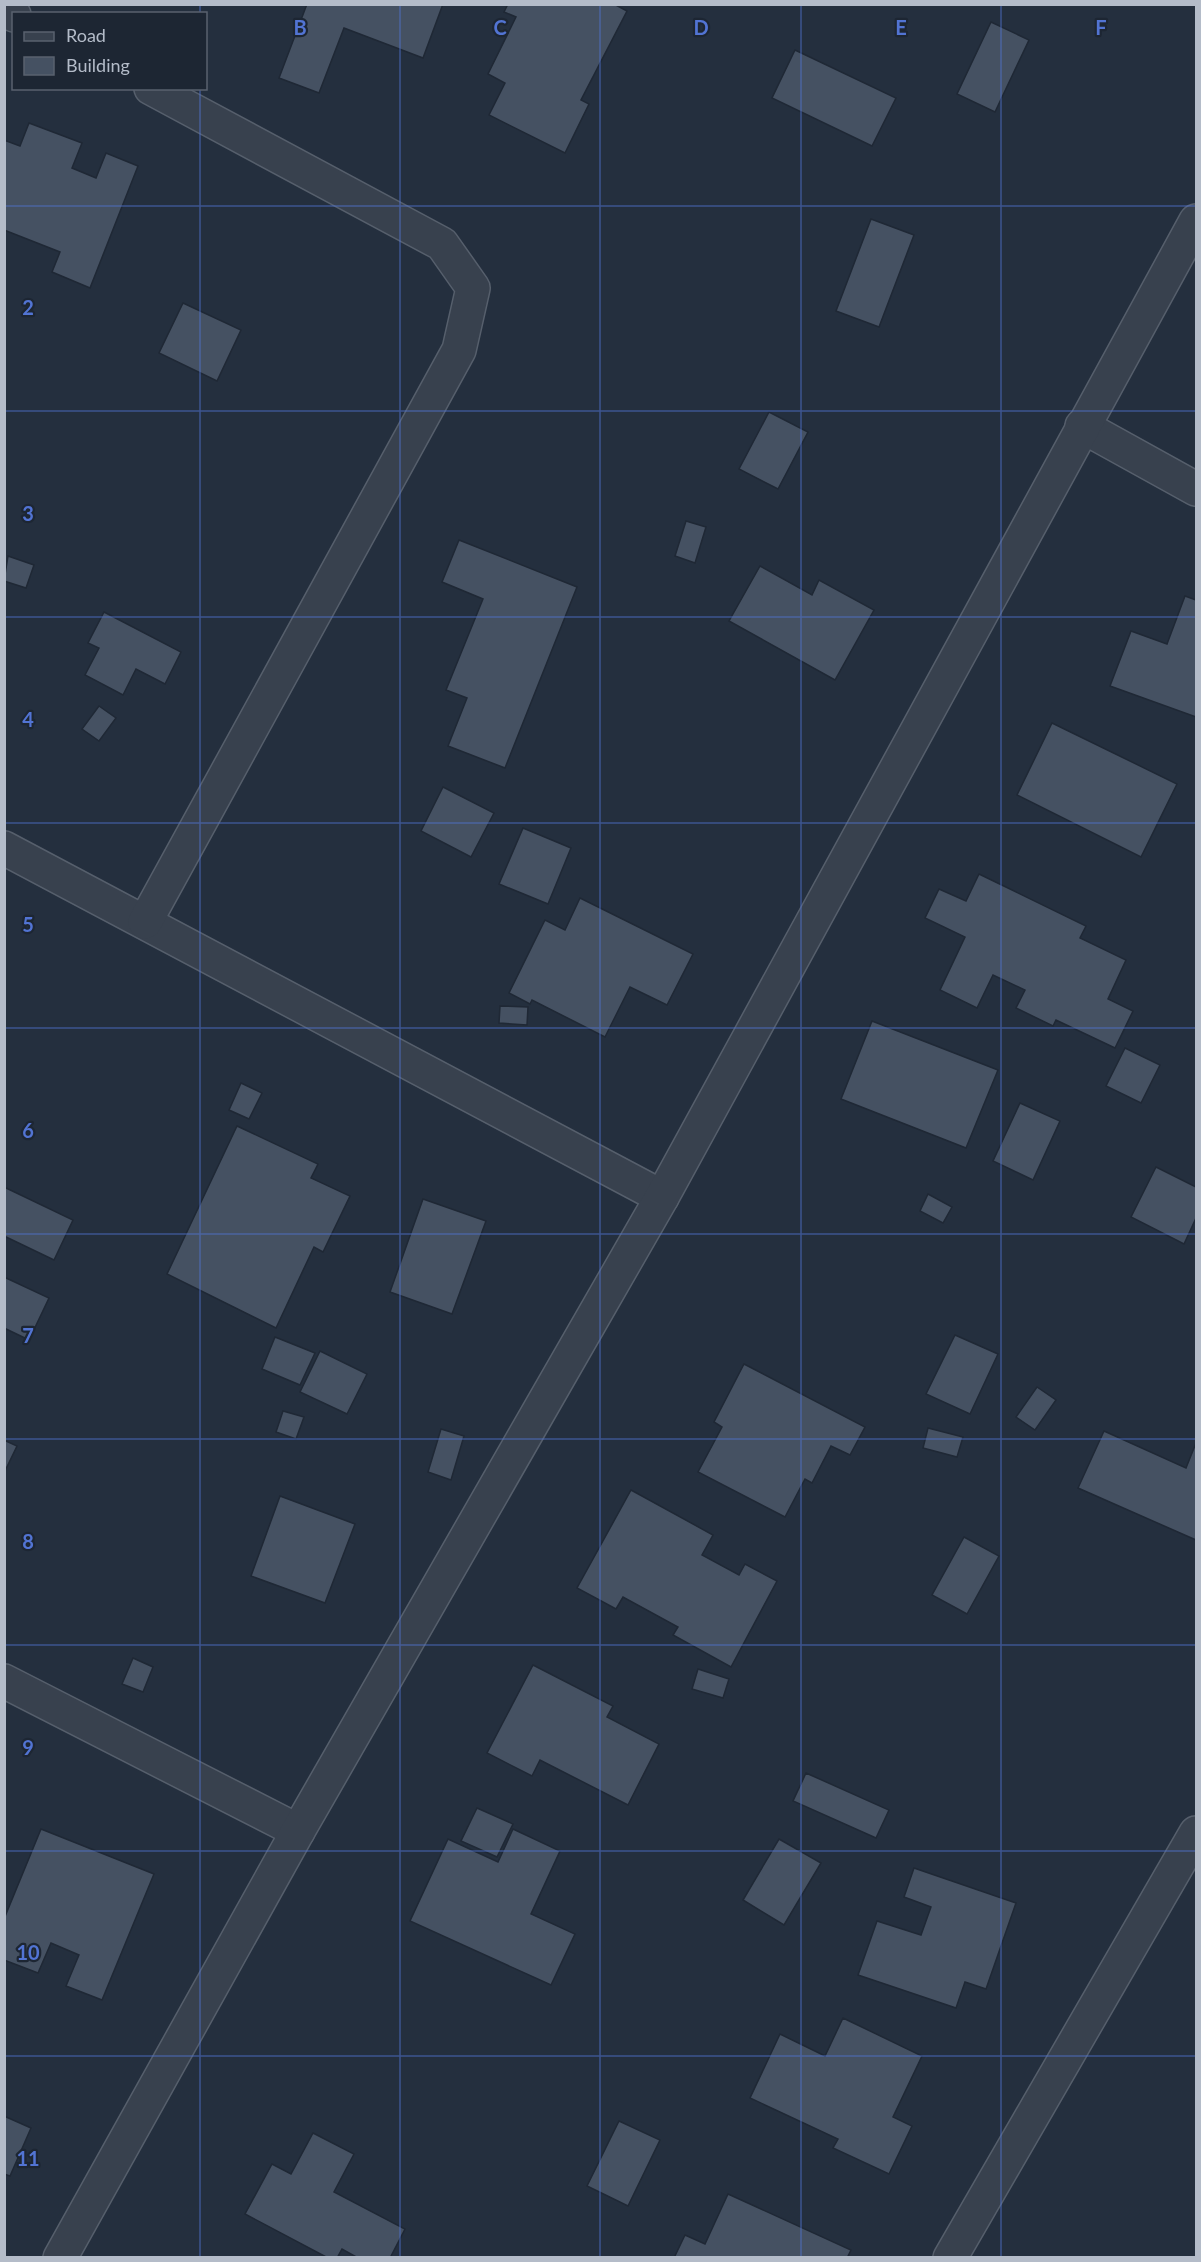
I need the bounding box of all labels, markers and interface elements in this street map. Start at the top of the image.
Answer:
legend [12,12,207,90]
text: B [293,15,307,39]
text: C [493,15,507,39]
text: D [693,15,709,39]
text: E [895,15,907,39]
text: F [1095,15,1107,39]
text: Road [66,24,106,46]
text: Building [66,54,130,76]
text: 2 [22,295,34,319]
text: 3 [22,501,34,525]
text: 4 [22,707,34,731]
text: 5 [22,912,34,936]
text: 6 [22,1118,34,1142]
text: 7 [22,1323,34,1347]
text: 8 [22,1529,34,1553]
text: 9 [22,1735,34,1759]
text: 10 [16,1940,40,1964]
text: 11 [16,2146,40,2170]

